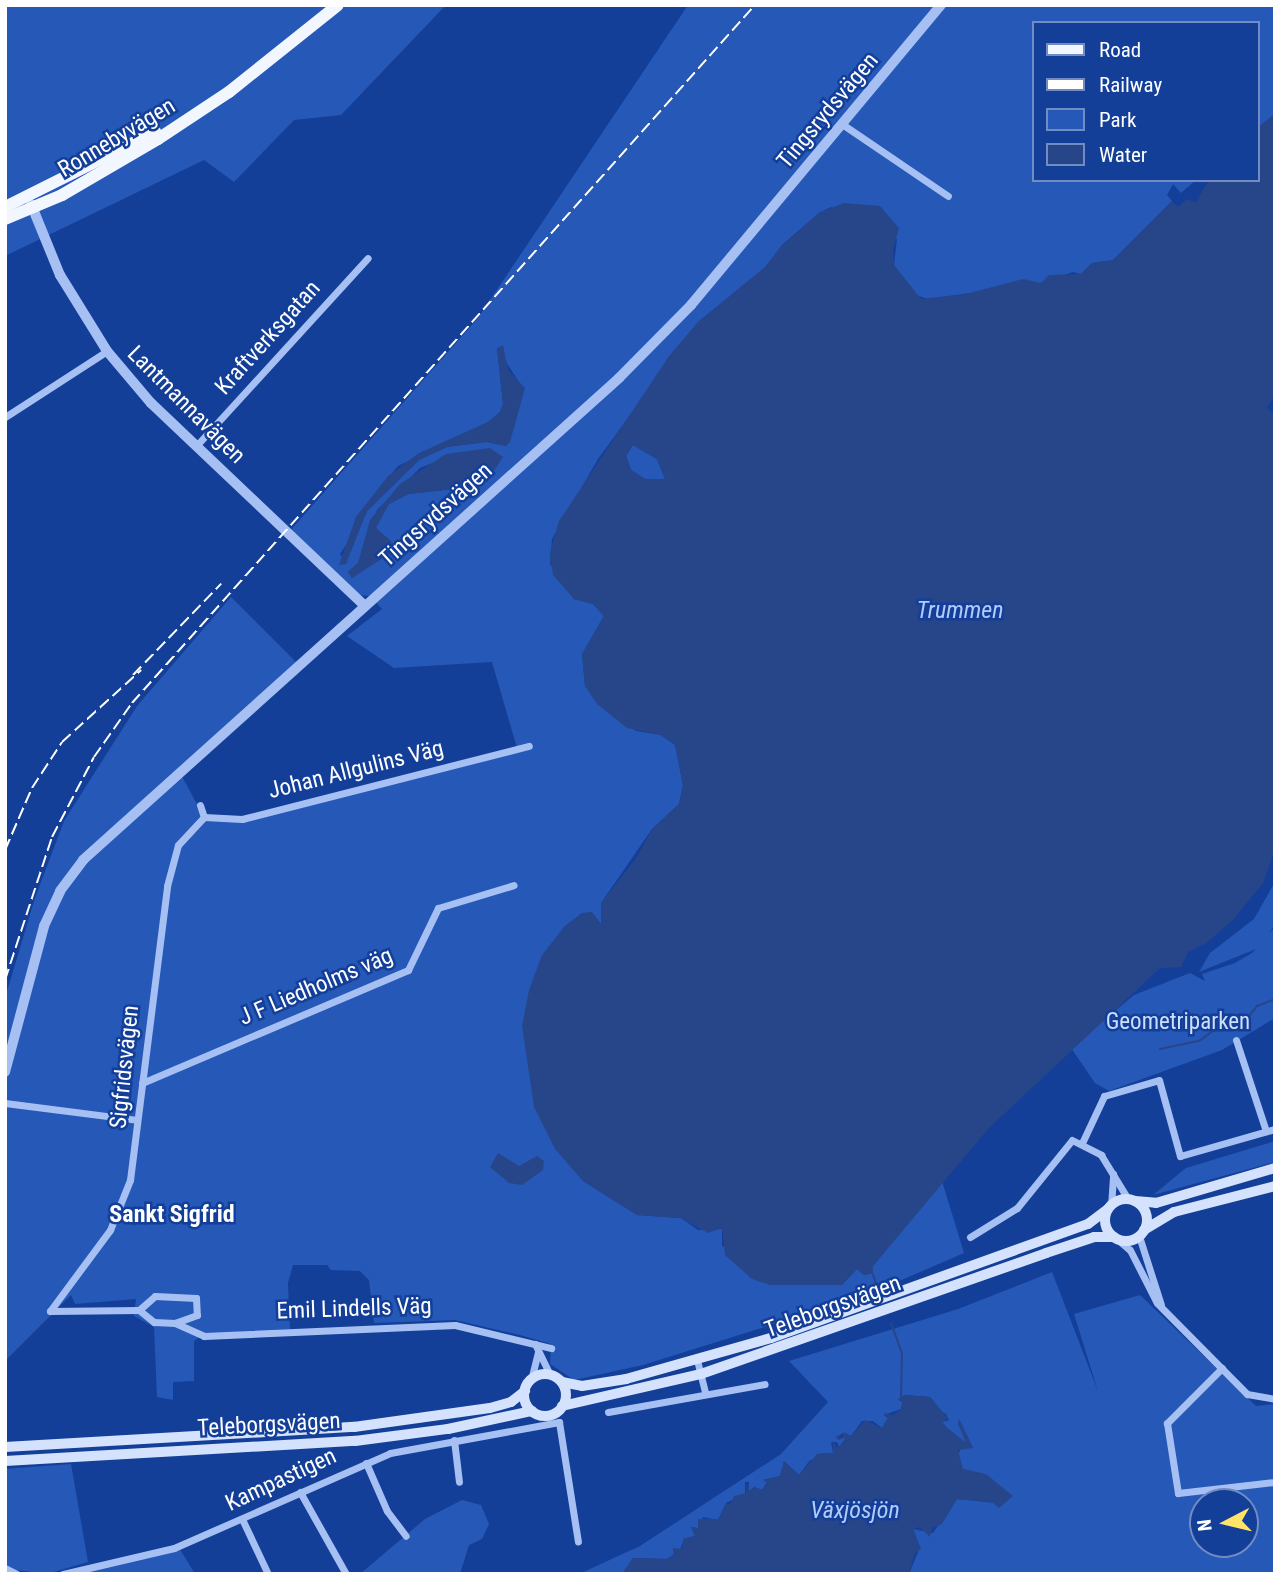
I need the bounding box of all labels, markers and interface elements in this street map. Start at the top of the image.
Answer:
legend [1032,21,1259,182]
text: Road [1099,38,1141,62]
street label: Tingsrydsvägen [772,47,884,175]
text: Railway [1099,73,1162,97]
street label: Ronnebyvägen [54,92,180,184]
text: Park [1099,108,1136,132]
text: Water [1099,143,1147,167]
street label: Kraftverksgatan [210,275,326,401]
street label: Lantmannavägen [121,340,251,470]
street label: Tingsrydsvägen [374,457,498,573]
water label: Trummen [917,597,1003,625]
street label: Johan Allgulins Väg [265,735,447,805]
street label: J F Liedholms väg [235,942,397,1032]
street label: Sigfridsvägen [105,1004,145,1130]
park label: Geometriparken [1106,1008,1250,1036]
district label: Sankt Sigfrid [109,1201,235,1229]
street label: Teleborgsvägen [761,1270,905,1344]
street label: Emil Lindells Väg [276,1293,432,1325]
street label: Teleborgsvägen [197,1407,341,1443]
street label: Kampastigen [221,1442,341,1518]
north arrow [1189,1488,1259,1558]
water label: Växjösjön [810,1497,900,1525]
text: N [1193,1518,1217,1533]

